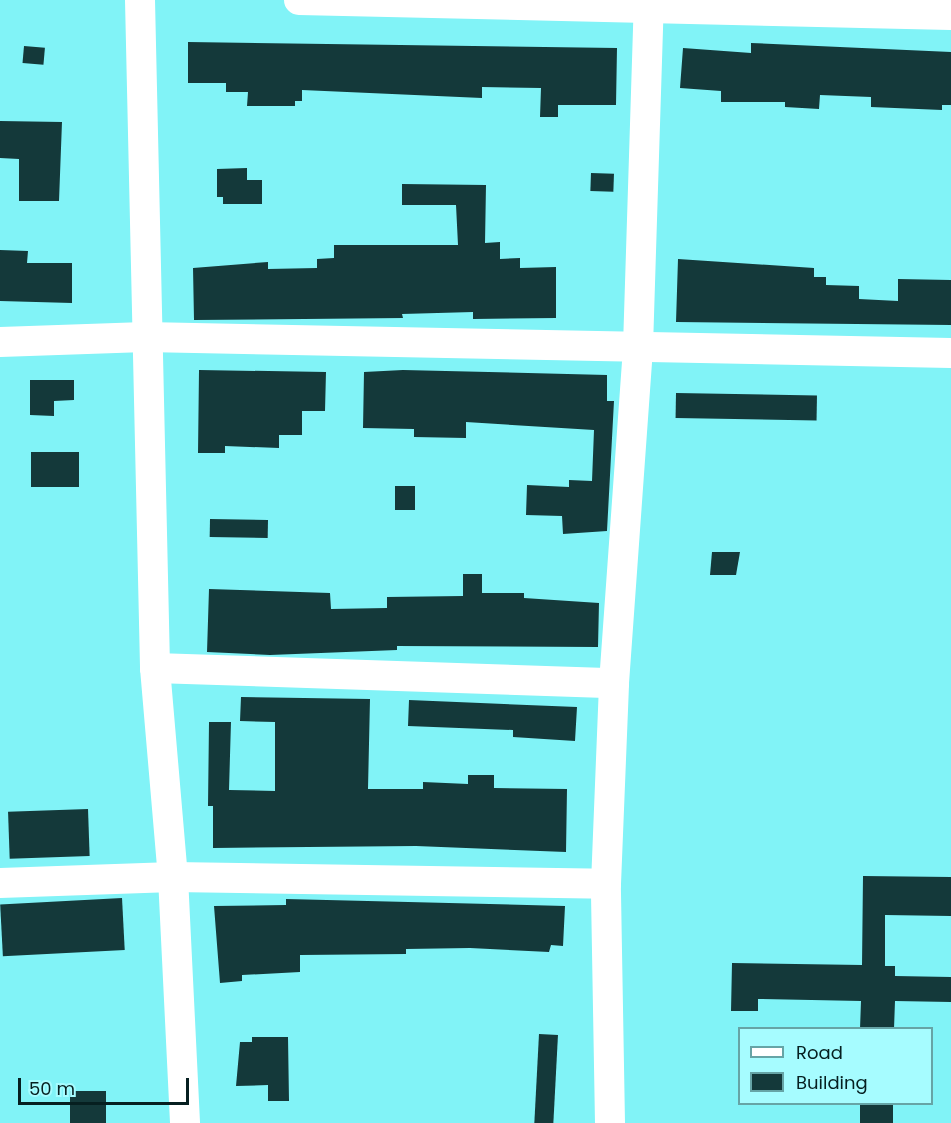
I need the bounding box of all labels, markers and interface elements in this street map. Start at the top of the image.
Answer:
legend [738,1027,933,1105]
text: Road [796,1040,843,1065]
scale bar [21,1066,192,1104]
text: Building [796,1070,868,1095]
text: 50 m [29,1076,75,1101]

